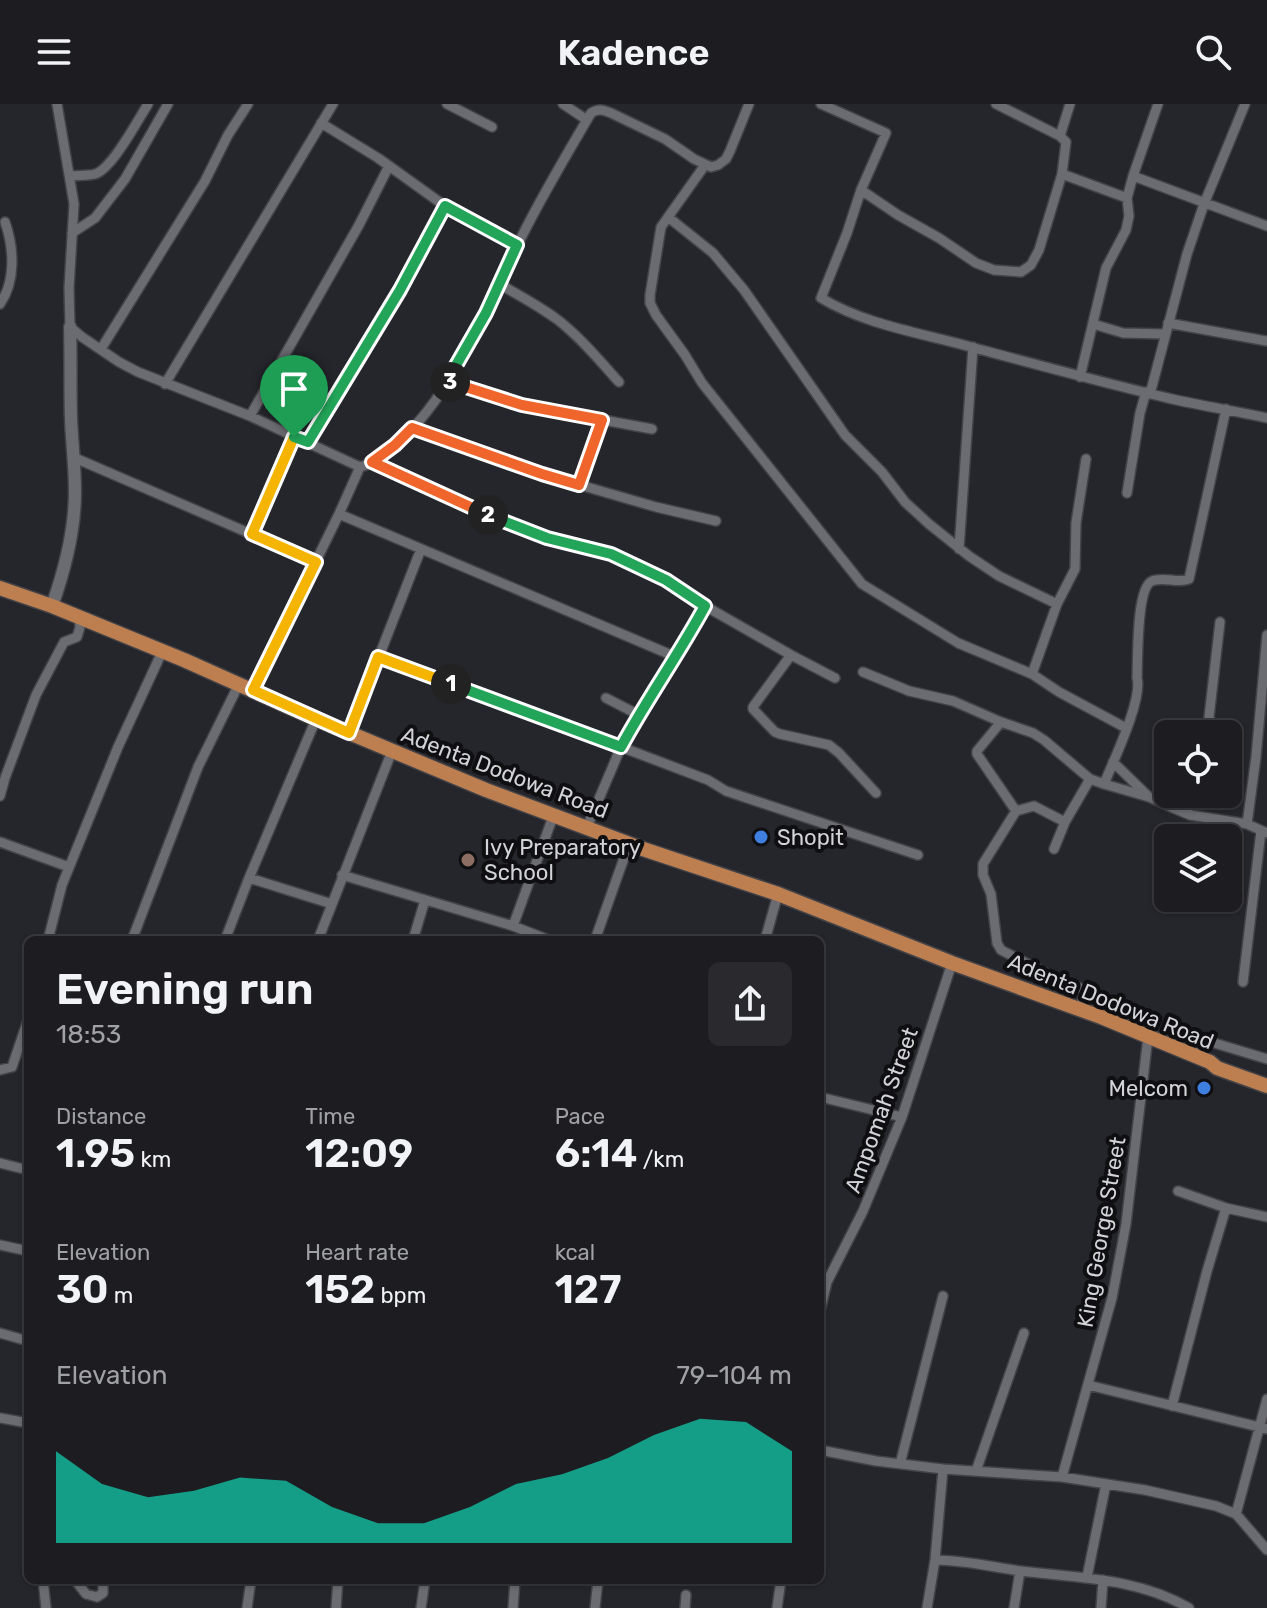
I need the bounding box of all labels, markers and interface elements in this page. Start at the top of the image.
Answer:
icon: menu [32,30,76,74]
icon: search [1191,30,1235,74]
text: Kadence [557,31,710,74]
pin [260,355,328,437]
pin: 3 [430,362,470,402]
icon: arrive [272,367,316,411]
text: 3 [443,368,457,395]
pin: 2 [468,495,508,535]
text: 2 [481,501,495,528]
pin: 1 [431,664,471,704]
text: 1 [446,670,456,697]
map controls [1154,720,1242,912]
button: locate [1154,720,1242,808]
street label: Adenta Dodowa Road [398,721,612,824]
place label: Shopit [777,824,844,851]
button: layers [1154,824,1242,912]
marker: Shopit [752,828,770,846]
place label: Ivy Preparatory School [484,834,641,886]
marker: Ivy Preparatory School [459,851,477,869]
street label: Adenta Dodowa Road [1004,948,1218,1055]
button: share [708,962,792,1046]
text: Evening run [56,963,314,1015]
text: 18:53 [56,1019,121,1050]
street label: Ampomah Street [839,1023,924,1197]
place label: Melcom [1109,1075,1188,1102]
marker: Melcom [1195,1079,1213,1097]
text: Distance [56,1103,146,1130]
text: Time [305,1103,355,1130]
text: Pace [555,1103,605,1130]
text: 1.95 [56,1130,135,1177]
text: 12:09 [305,1130,413,1177]
text: 6:14 [555,1130,637,1177]
street label: King George Street [1071,1134,1132,1329]
text: km [135,1146,171,1173]
text: /km [637,1146,684,1173]
text: Elevation [56,1239,150,1266]
text: Heart rate [305,1239,409,1266]
text: kcal [555,1239,595,1266]
text: 30 [56,1266,108,1313]
text: 152 [305,1266,375,1313]
text: 127 [555,1266,622,1313]
text: m [108,1282,133,1309]
text: bpm [375,1282,426,1309]
text: Elevation [56,1360,167,1391]
text: 79–104 m [676,1360,792,1391]

